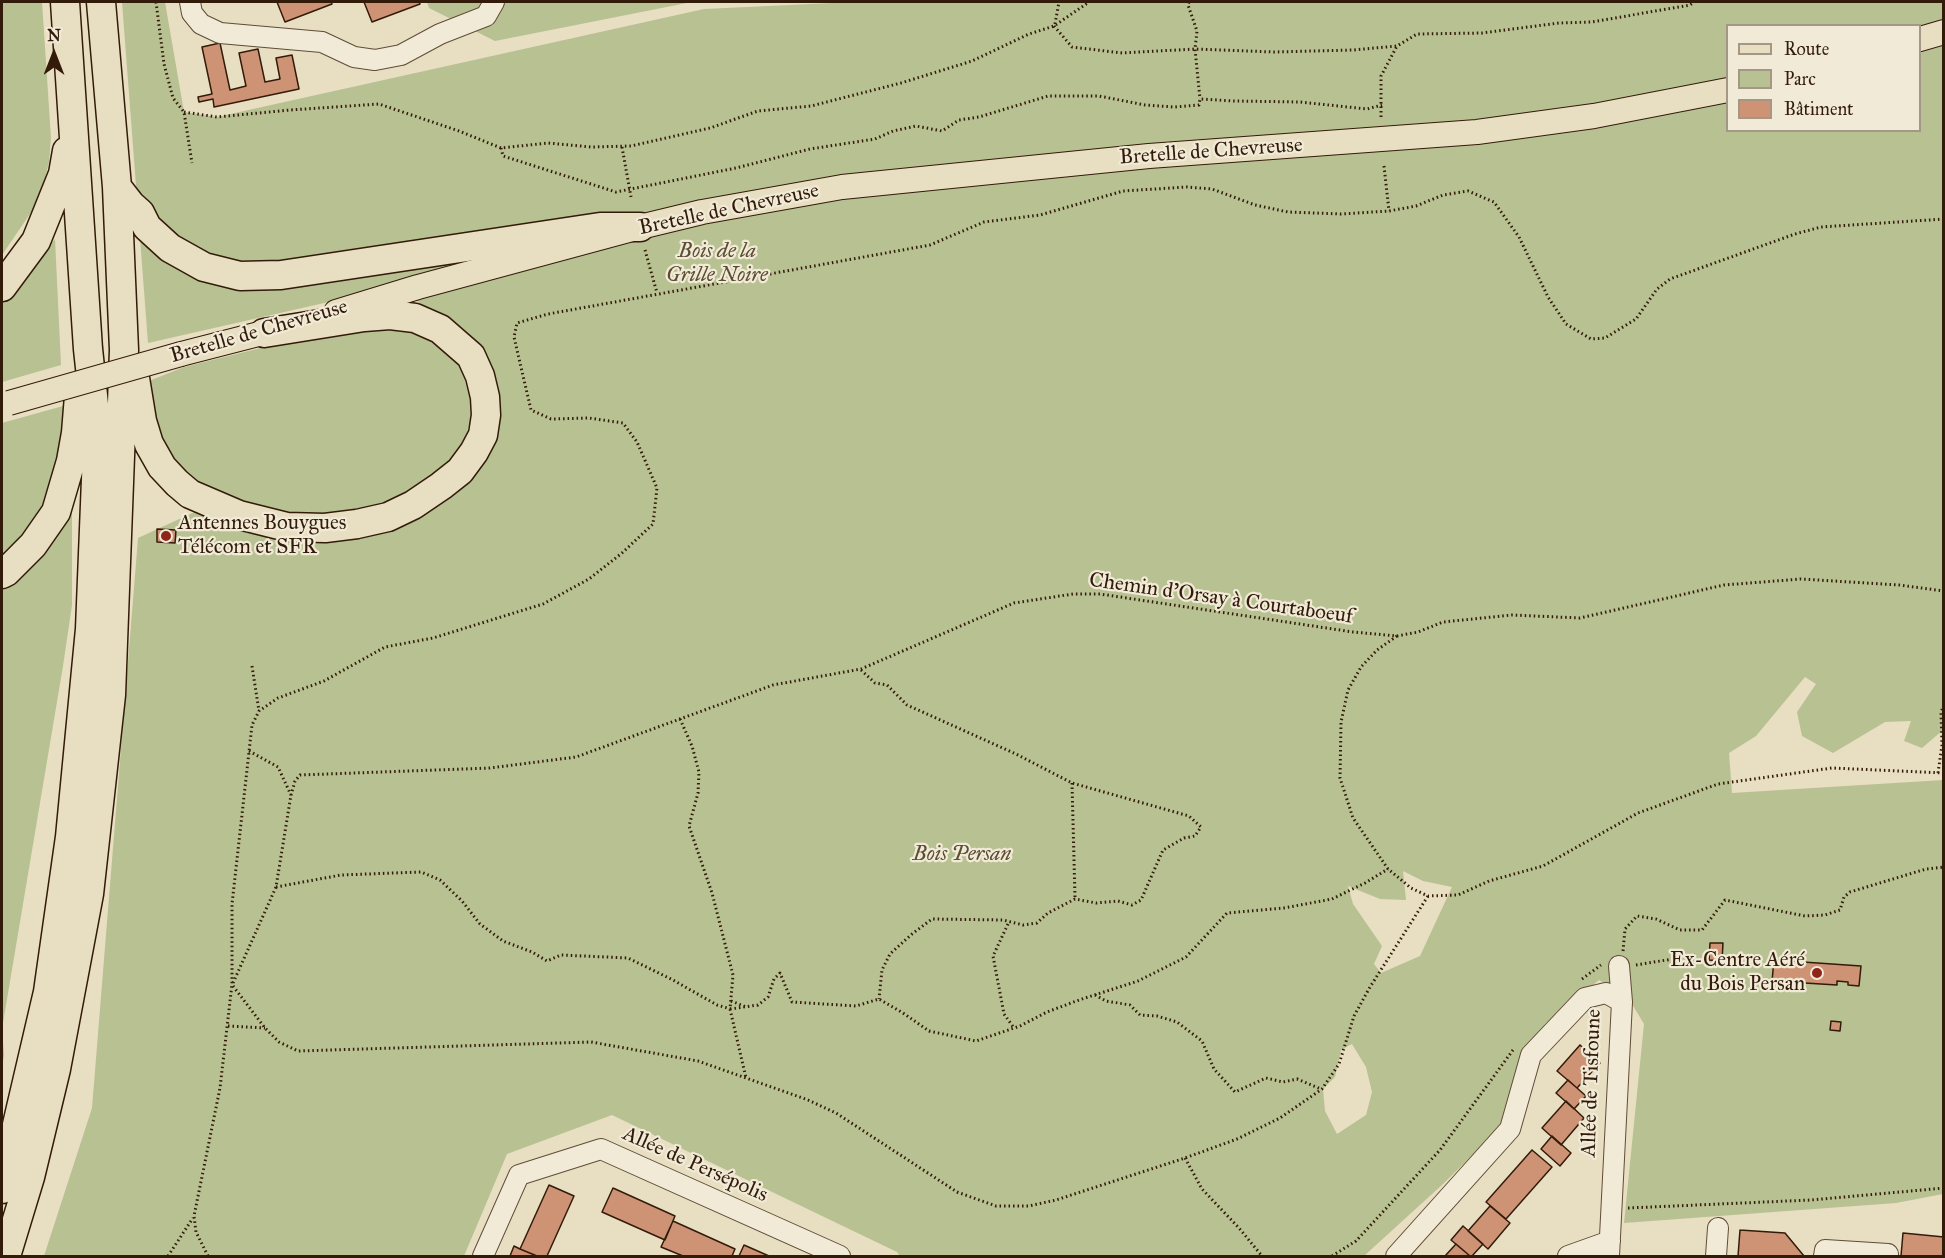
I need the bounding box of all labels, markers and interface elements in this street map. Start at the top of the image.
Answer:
north arrow [24,24,84,84]
legend [1726,24,1921,132]
text: N [47,26,61,45]
text: Route [1784,38,1829,60]
text: Parc [1784,68,1816,90]
text: Bâtiment [1784,98,1853,120]
street label: Bretelle de Chevreuse [1119,133,1303,171]
street label: Bretelle de Chevreuse [637,179,821,241]
park label: Bois de la Grille Noire [666,239,768,289]
street label: Bretelle de Chevreuse [167,295,351,369]
place label: Antennes Bouygues Télécom et SFR [178,511,346,561]
marker: Antennes Bouygues Télécom et SFR [159,529,173,543]
street label: Chemin d'Orsay à Courtaboeuf [1088,568,1354,630]
park label: Bois Persan [913,842,1011,868]
place label: Ex-Centre Aéré du Bois Persan [1670,948,1805,998]
marker: Ex-Centre Aéré du Bois Persan [1810,966,1824,980]
street label: Allée de Tisfoune [1577,1009,1607,1157]
street label: Allée de Persépolis [619,1122,771,1208]

